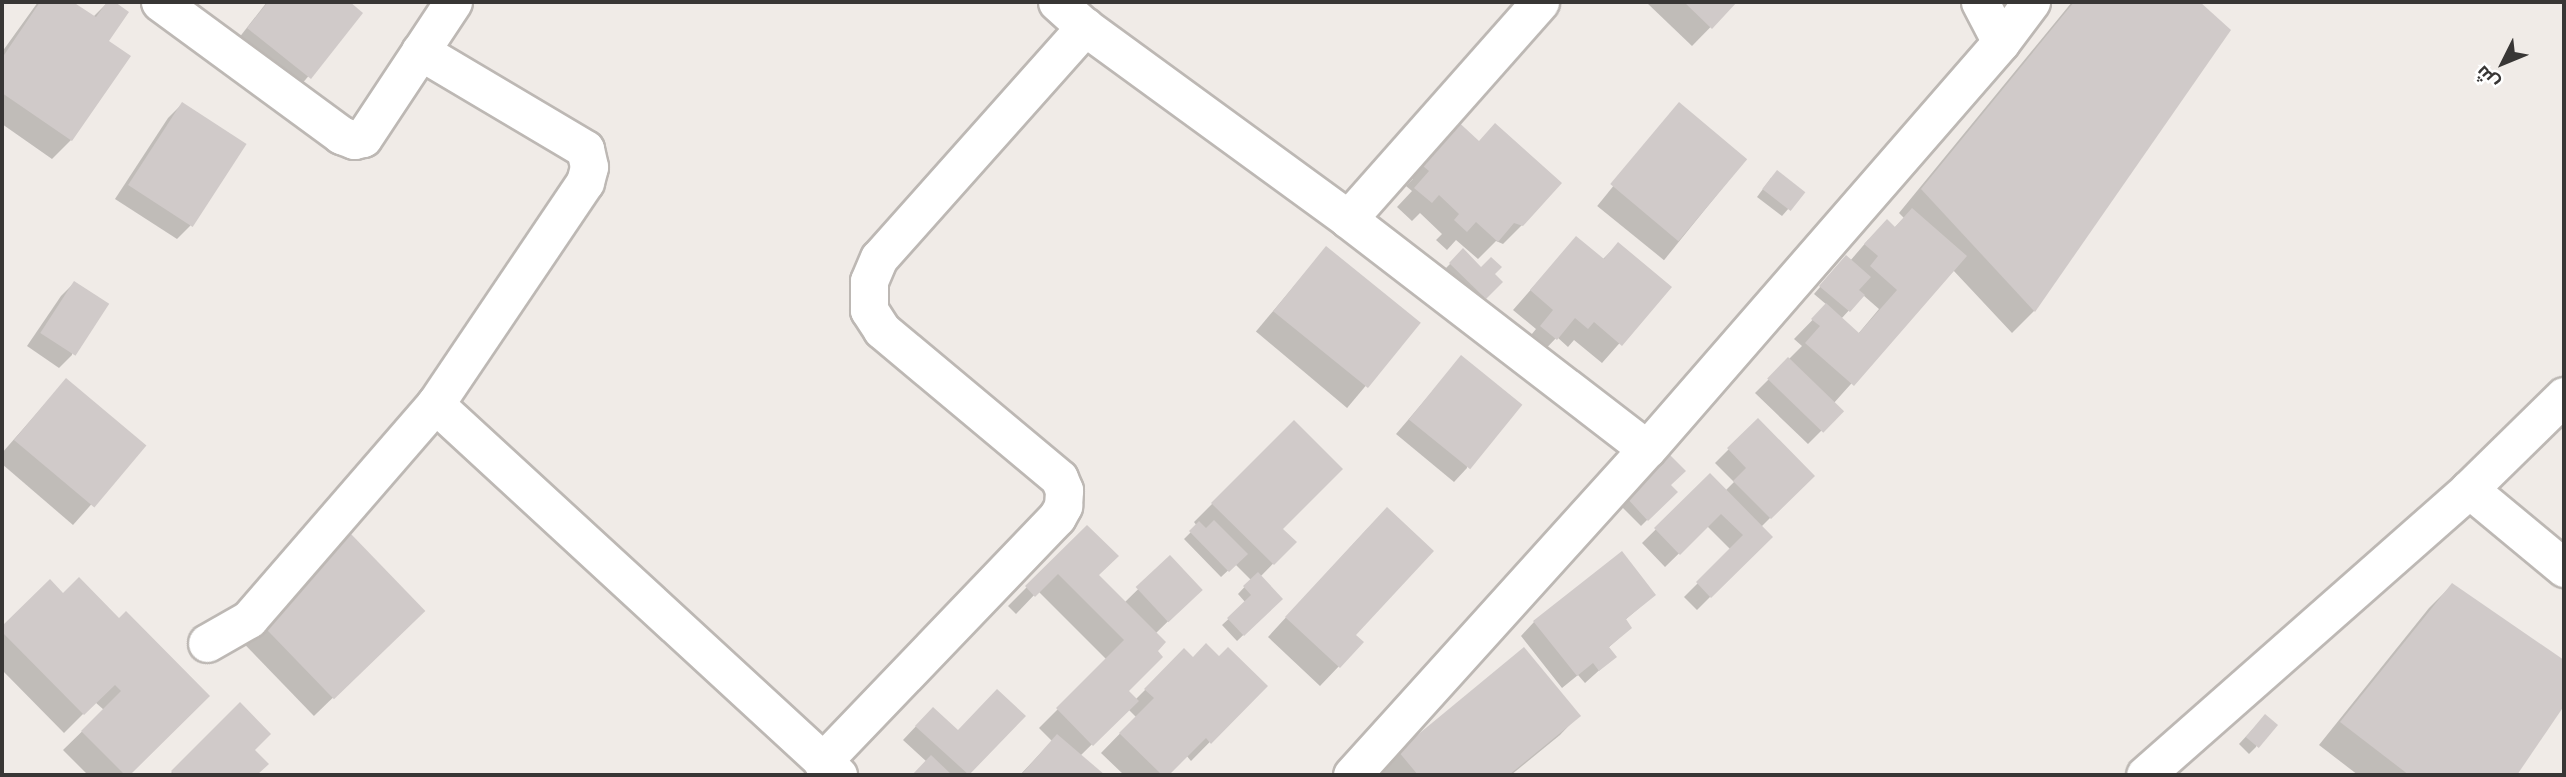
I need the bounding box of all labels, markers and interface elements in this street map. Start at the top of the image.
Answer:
north arrow [2468,28,2538,98]
text: ش [2471,61,2504,94]

